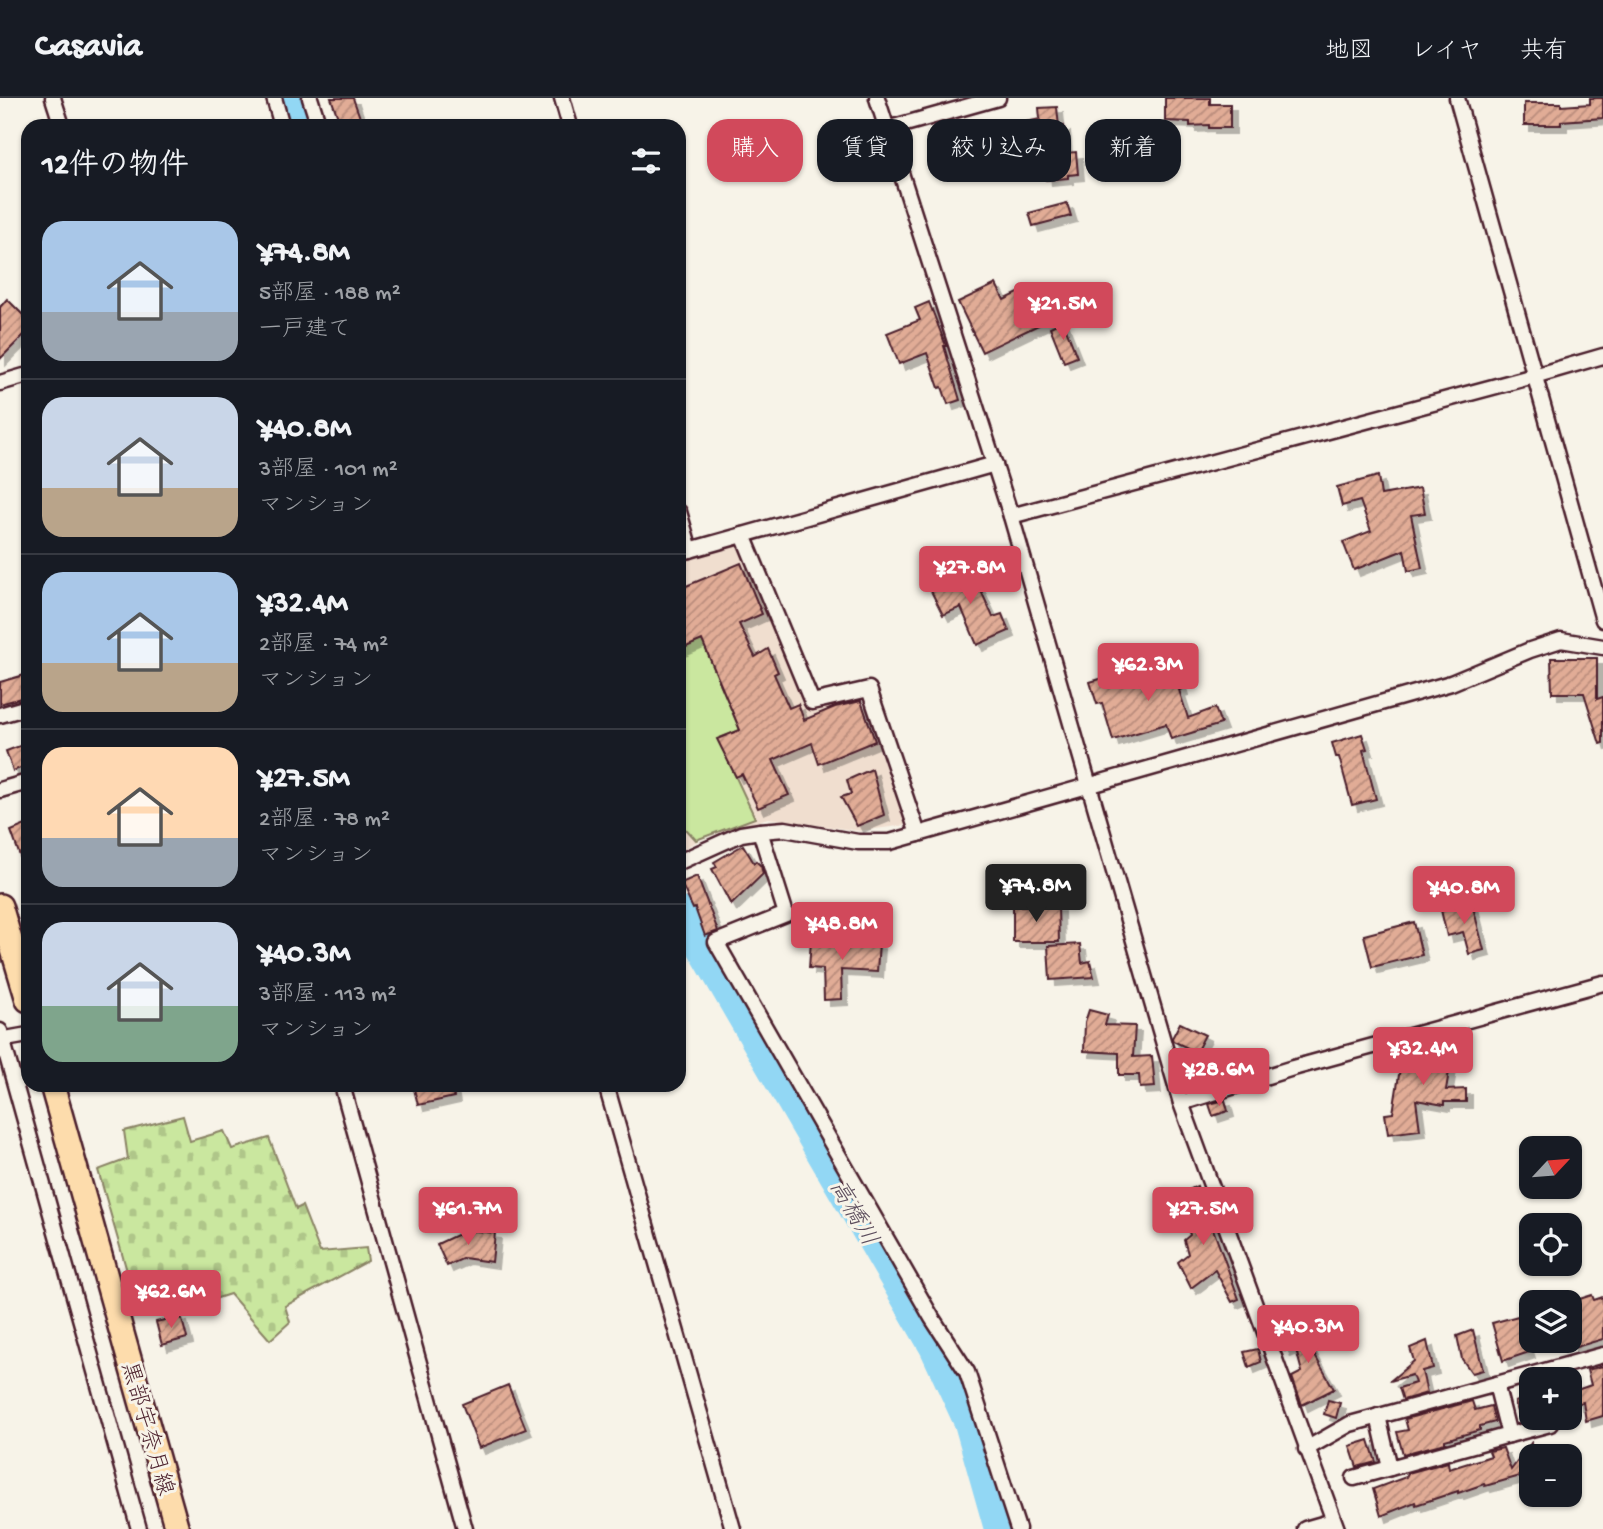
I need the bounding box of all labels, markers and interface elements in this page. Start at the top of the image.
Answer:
text: Casavia [35,29,142,67]
text: 地図 [1325,38,1373,67]
text: レイヤ [1411,38,1482,67]
text: 共有 [1520,38,1568,67]
chip: 購入 [707,119,803,182]
chip: 賃貸 [817,119,913,182]
chip: 絞り込み [927,119,1071,182]
chip: 新着 [1085,119,1181,182]
icon: filters [627,142,665,180]
text: 12件の物件 [42,150,189,185]
text: ¥74.8M [259,237,349,272]
icon: home [98,249,182,333]
text: 5部屋 · 188 m² [259,281,401,308]
pin: ¥21.5M [1006,282,1120,342]
text: ¥21.5M [1030,291,1096,318]
text: 一戸建て [259,317,351,344]
text: ¥40.8M [259,413,351,448]
icon: home [98,425,182,509]
text: 3部屋 · 101 m² [259,457,398,484]
text: マンション [259,493,373,520]
pin: ¥27.8M [913,546,1027,606]
text: ¥27.8M [935,555,1005,582]
text: ¥32.4M [259,588,348,623]
icon: home [98,600,182,684]
text: 2部屋 · 74 m² [259,632,388,659]
pin: ¥62.3M [1091,644,1205,703]
text: ¥62.3M [1114,652,1182,679]
text: マンション [259,668,373,695]
text: ¥27.5M [259,763,349,798]
icon: home [98,775,182,859]
text: 2部屋 · 78 m² [259,807,390,834]
text: マンション [259,843,373,870]
pin: ¥74.8M [979,864,1093,924]
pin: ¥40.8M [1407,866,1521,926]
text: ¥74.8M [1001,873,1071,900]
text: ¥40.8M [1429,875,1499,902]
pin: ¥48.8M [785,902,899,962]
text: ¥48.8M [807,911,877,938]
text: ¥40.3M [259,938,350,973]
icon: home [98,950,182,1034]
text: 3部屋 · 113 m² [259,982,396,1009]
text: マンション [259,1018,373,1045]
pin: ¥32.4M [1366,1028,1480,1087]
text: ¥32.4M [1389,1036,1457,1063]
pin: ¥28.6M [1162,1048,1276,1108]
text: ¥28.6M [1184,1057,1254,1084]
north arrow [1519,1136,1582,1199]
map controls [1519,1136,1582,1507]
water label: 高橋川 [821,1175,883,1252]
pin: ¥61.7M [411,1188,525,1247]
pin: ¥27.5M [1146,1188,1260,1247]
text: ¥61.7M [435,1196,501,1223]
text: ¥27.5M [1168,1196,1238,1223]
button: locate [1519,1213,1582,1276]
pin: ¥62.6M [114,1270,228,1330]
text: ¥62.6M [137,1279,205,1306]
button: layers [1519,1290,1582,1353]
pin: ¥40.3M [1251,1306,1365,1365]
text: ¥40.3M [1273,1314,1343,1341]
street label: 黒部宇奈月線 [114,1359,179,1499]
button: + [1519,1367,1582,1430]
button: − [1519,1444,1582,1507]

